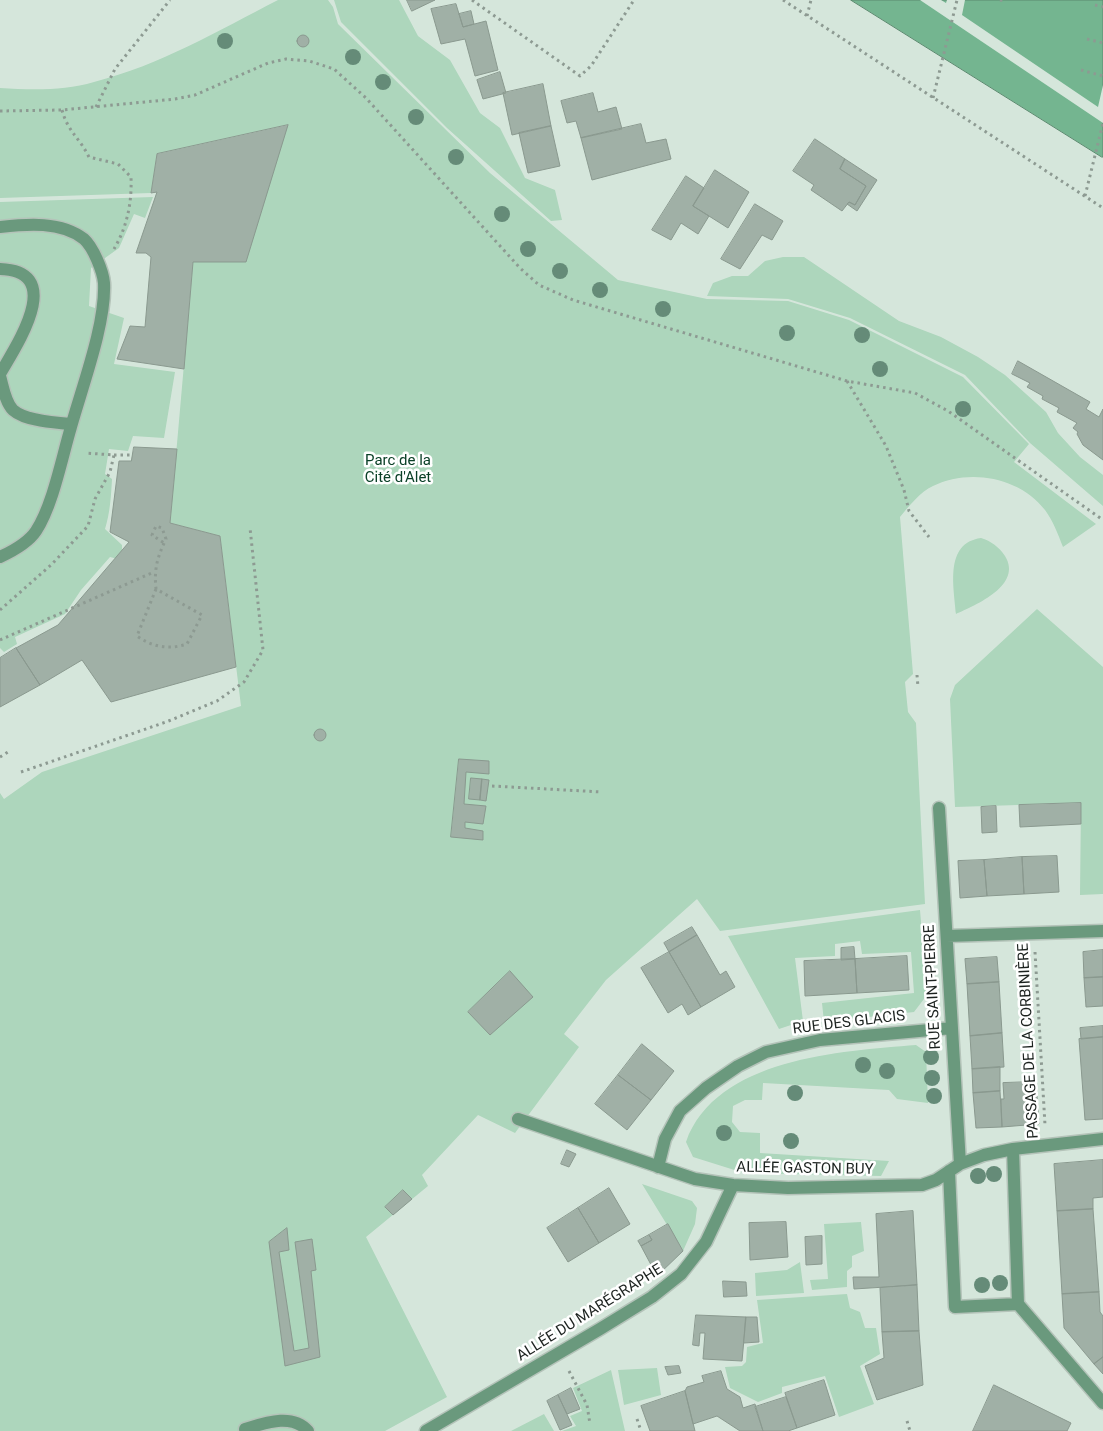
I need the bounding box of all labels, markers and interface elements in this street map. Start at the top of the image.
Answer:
park label: Parc de la Cité d'Alet [365,452,431,487]
street label: RUE SAINT-PIERRE [921,924,945,1050]
street label: PASSAGE DE LA CORBINIÈRE [1015,943,1043,1139]
street label: RUE DES GLACIS [792,1007,906,1039]
street label: ALLÉE GASTON BUY [736,1159,874,1179]
street label: ALLÉE DU MARÉGRAPHE [514,1261,666,1365]

